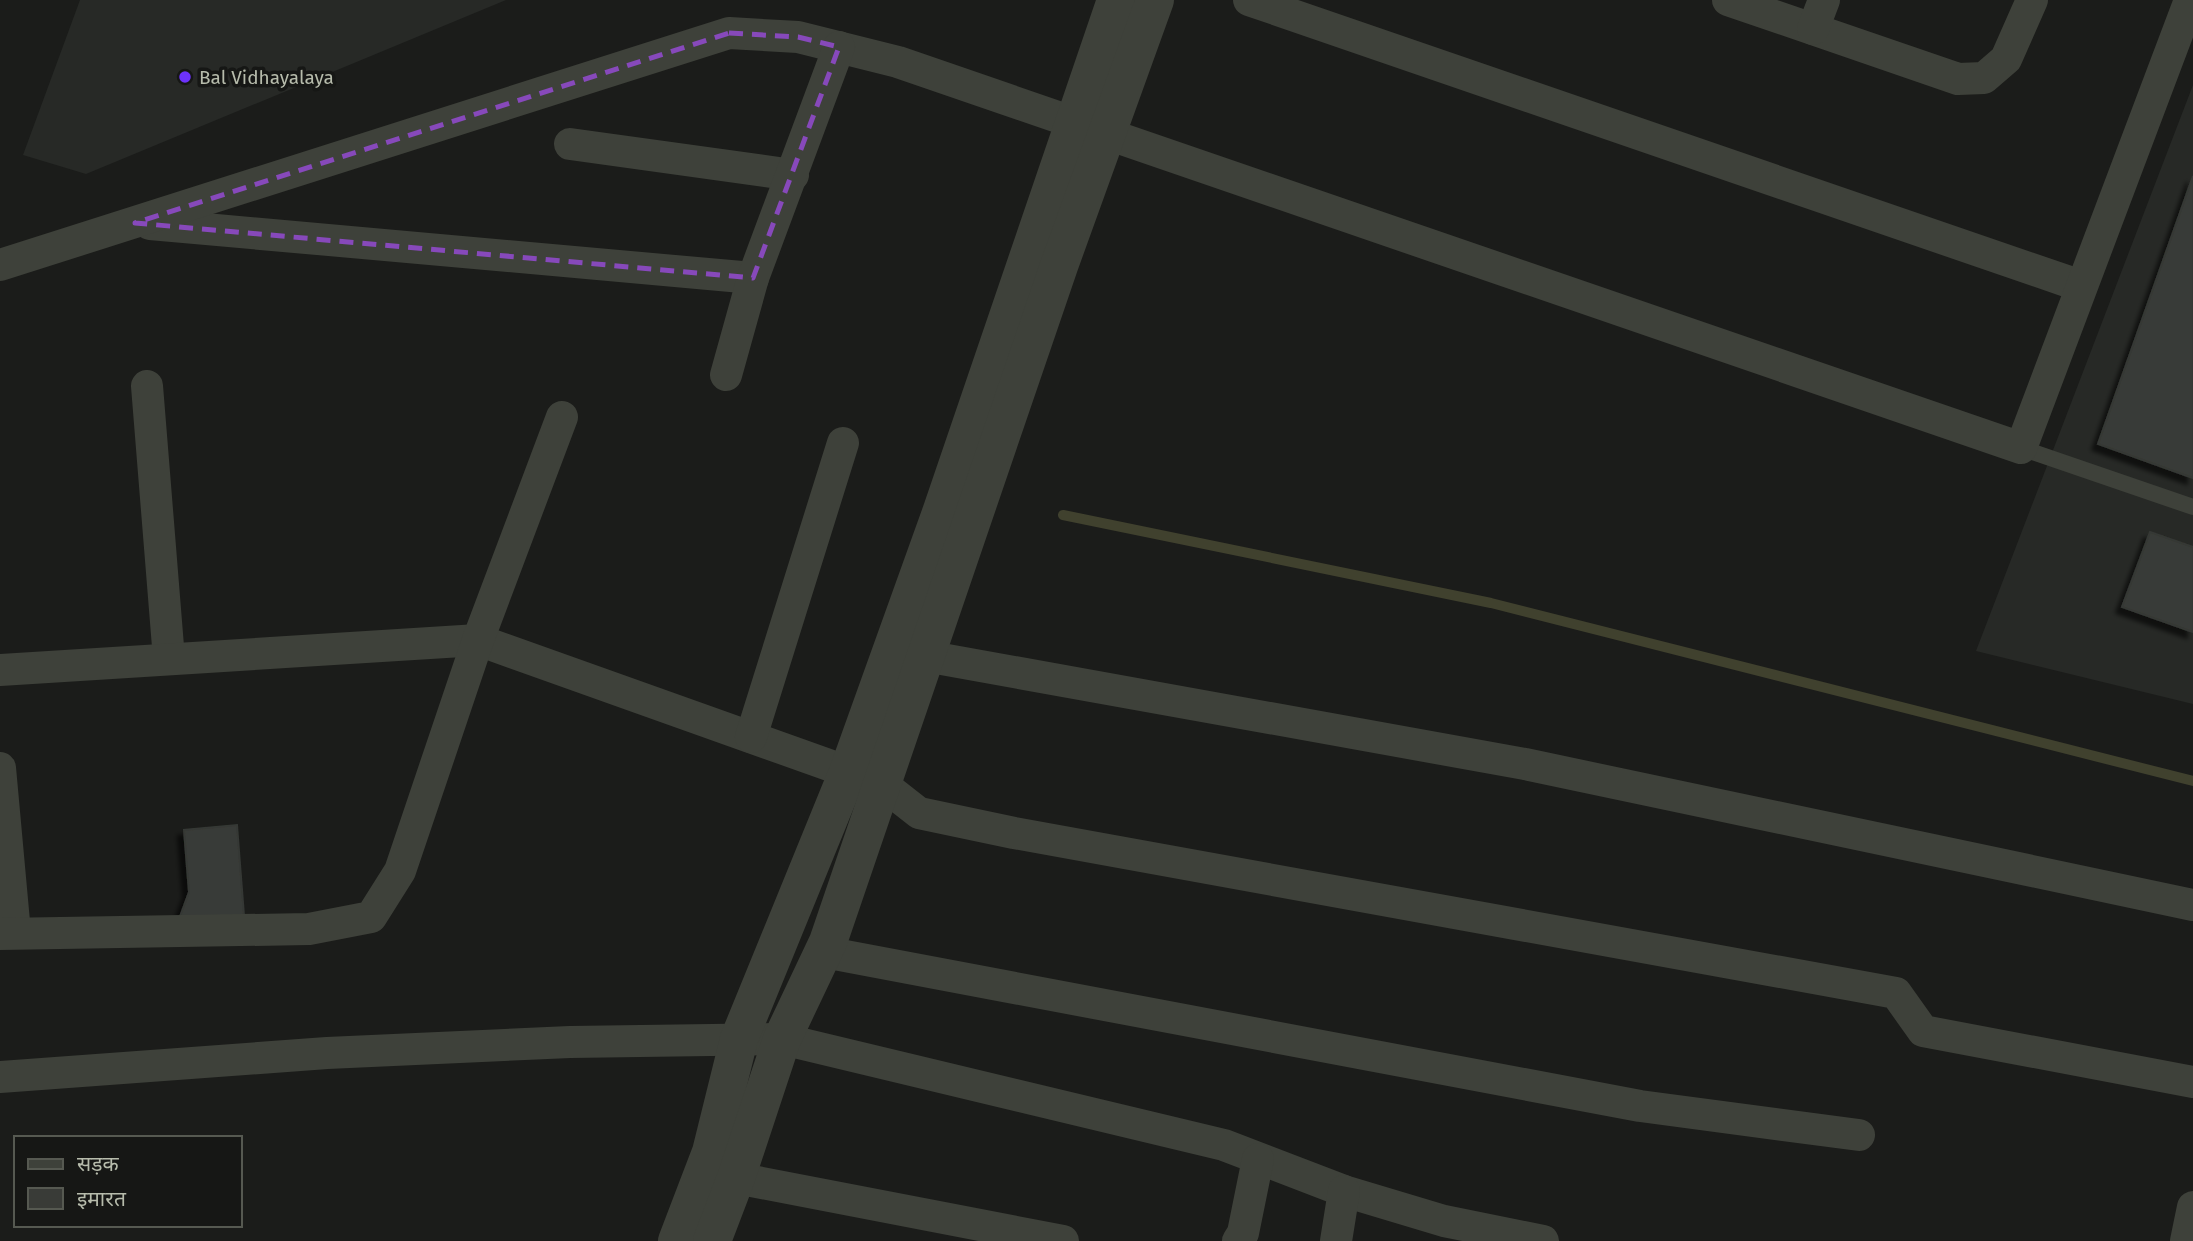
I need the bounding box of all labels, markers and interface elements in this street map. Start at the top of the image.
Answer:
place label: Bal Vidhayalaya [199,66,334,89]
marker: Bal Vidhayalaya [177,69,193,85]
legend [14,1136,242,1227]
text: सड़क [77,1151,119,1177]
text: इमारत [77,1186,127,1212]

